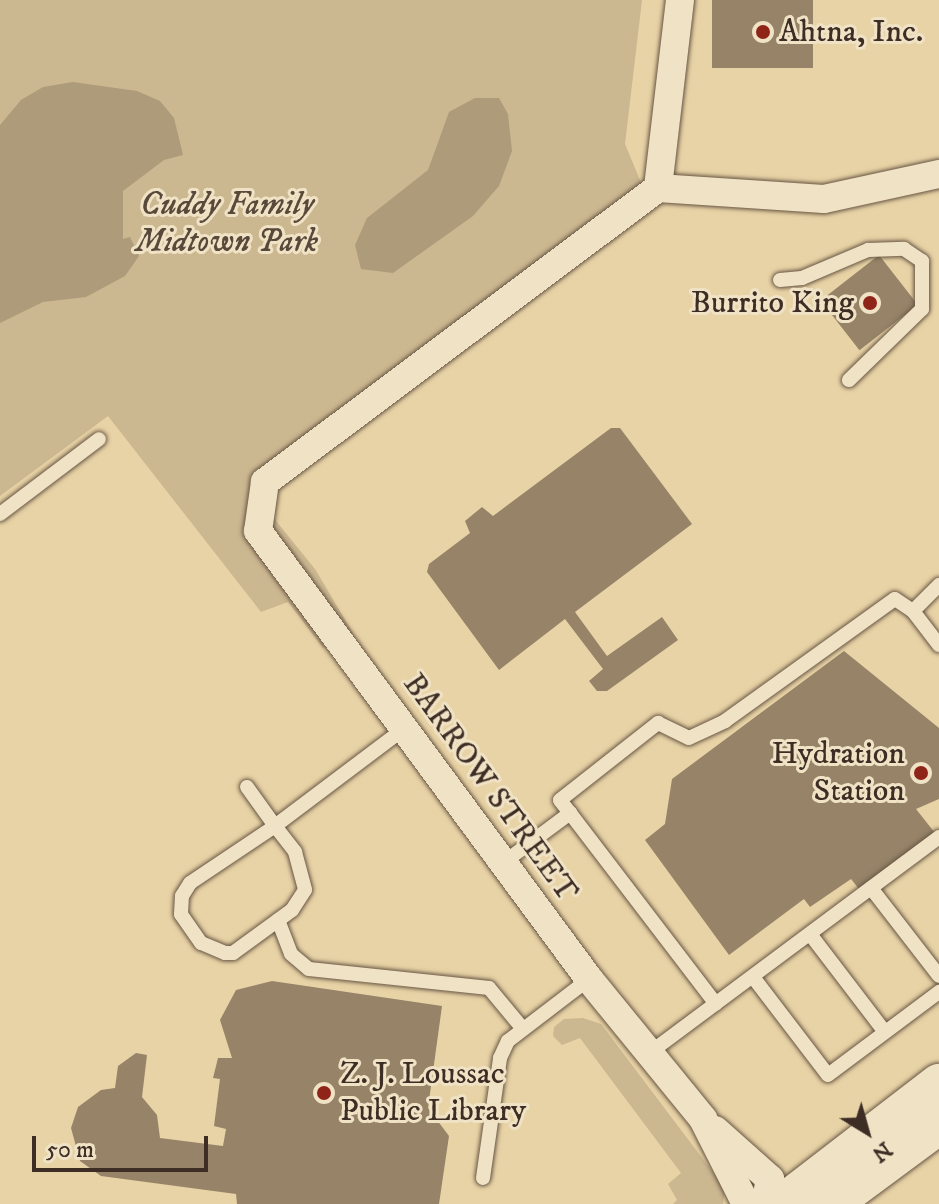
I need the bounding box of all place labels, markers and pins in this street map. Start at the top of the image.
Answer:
place label: Ahtna, Inc. [779,13,923,51]
marker: Ahtna, Inc. [754,23,772,41]
place label: Burrito King [691,284,854,322]
marker: Burrito King [861,294,879,312]
place label: Hydration Station [772,736,905,811]
marker: Hydration Station [912,764,930,782]
place label: Z. J. Loussac Public Library [340,1056,526,1131]
marker: Z. J. Loussac Public Library [315,1084,333,1102]

